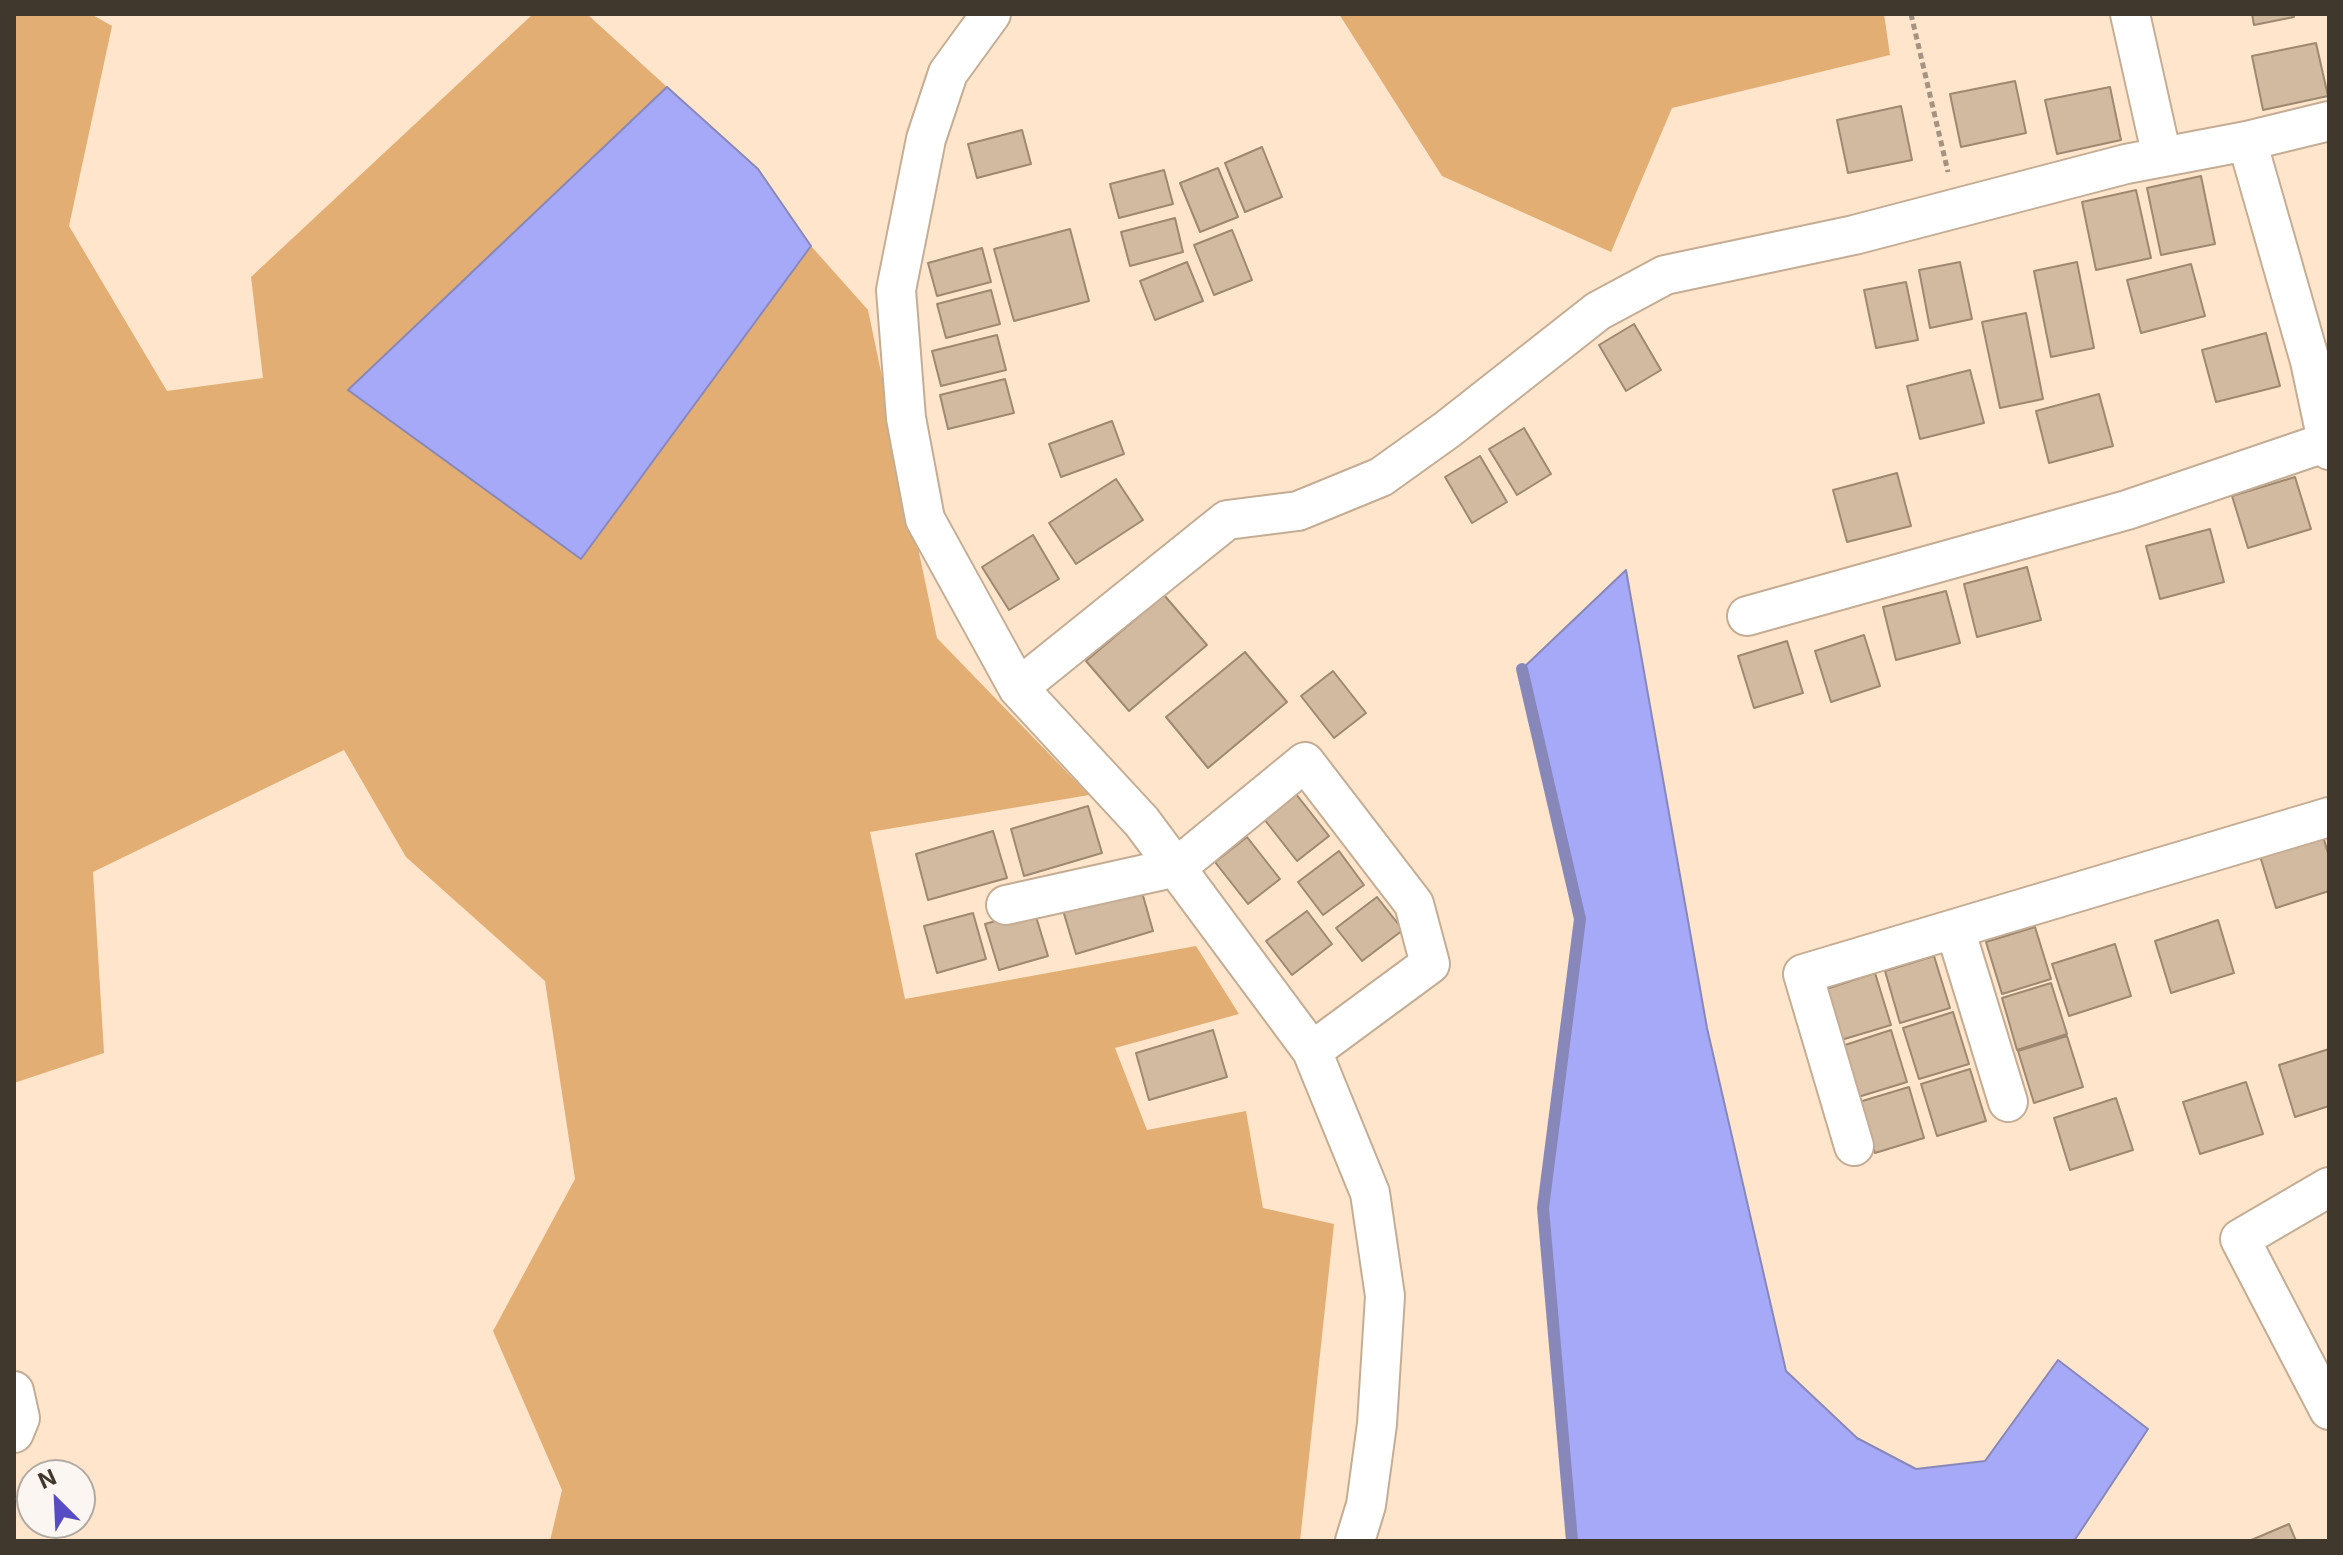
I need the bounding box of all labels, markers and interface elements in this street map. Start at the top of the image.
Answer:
north arrow [16,1459,96,1539]
text: N [34,1464,60,1494]

